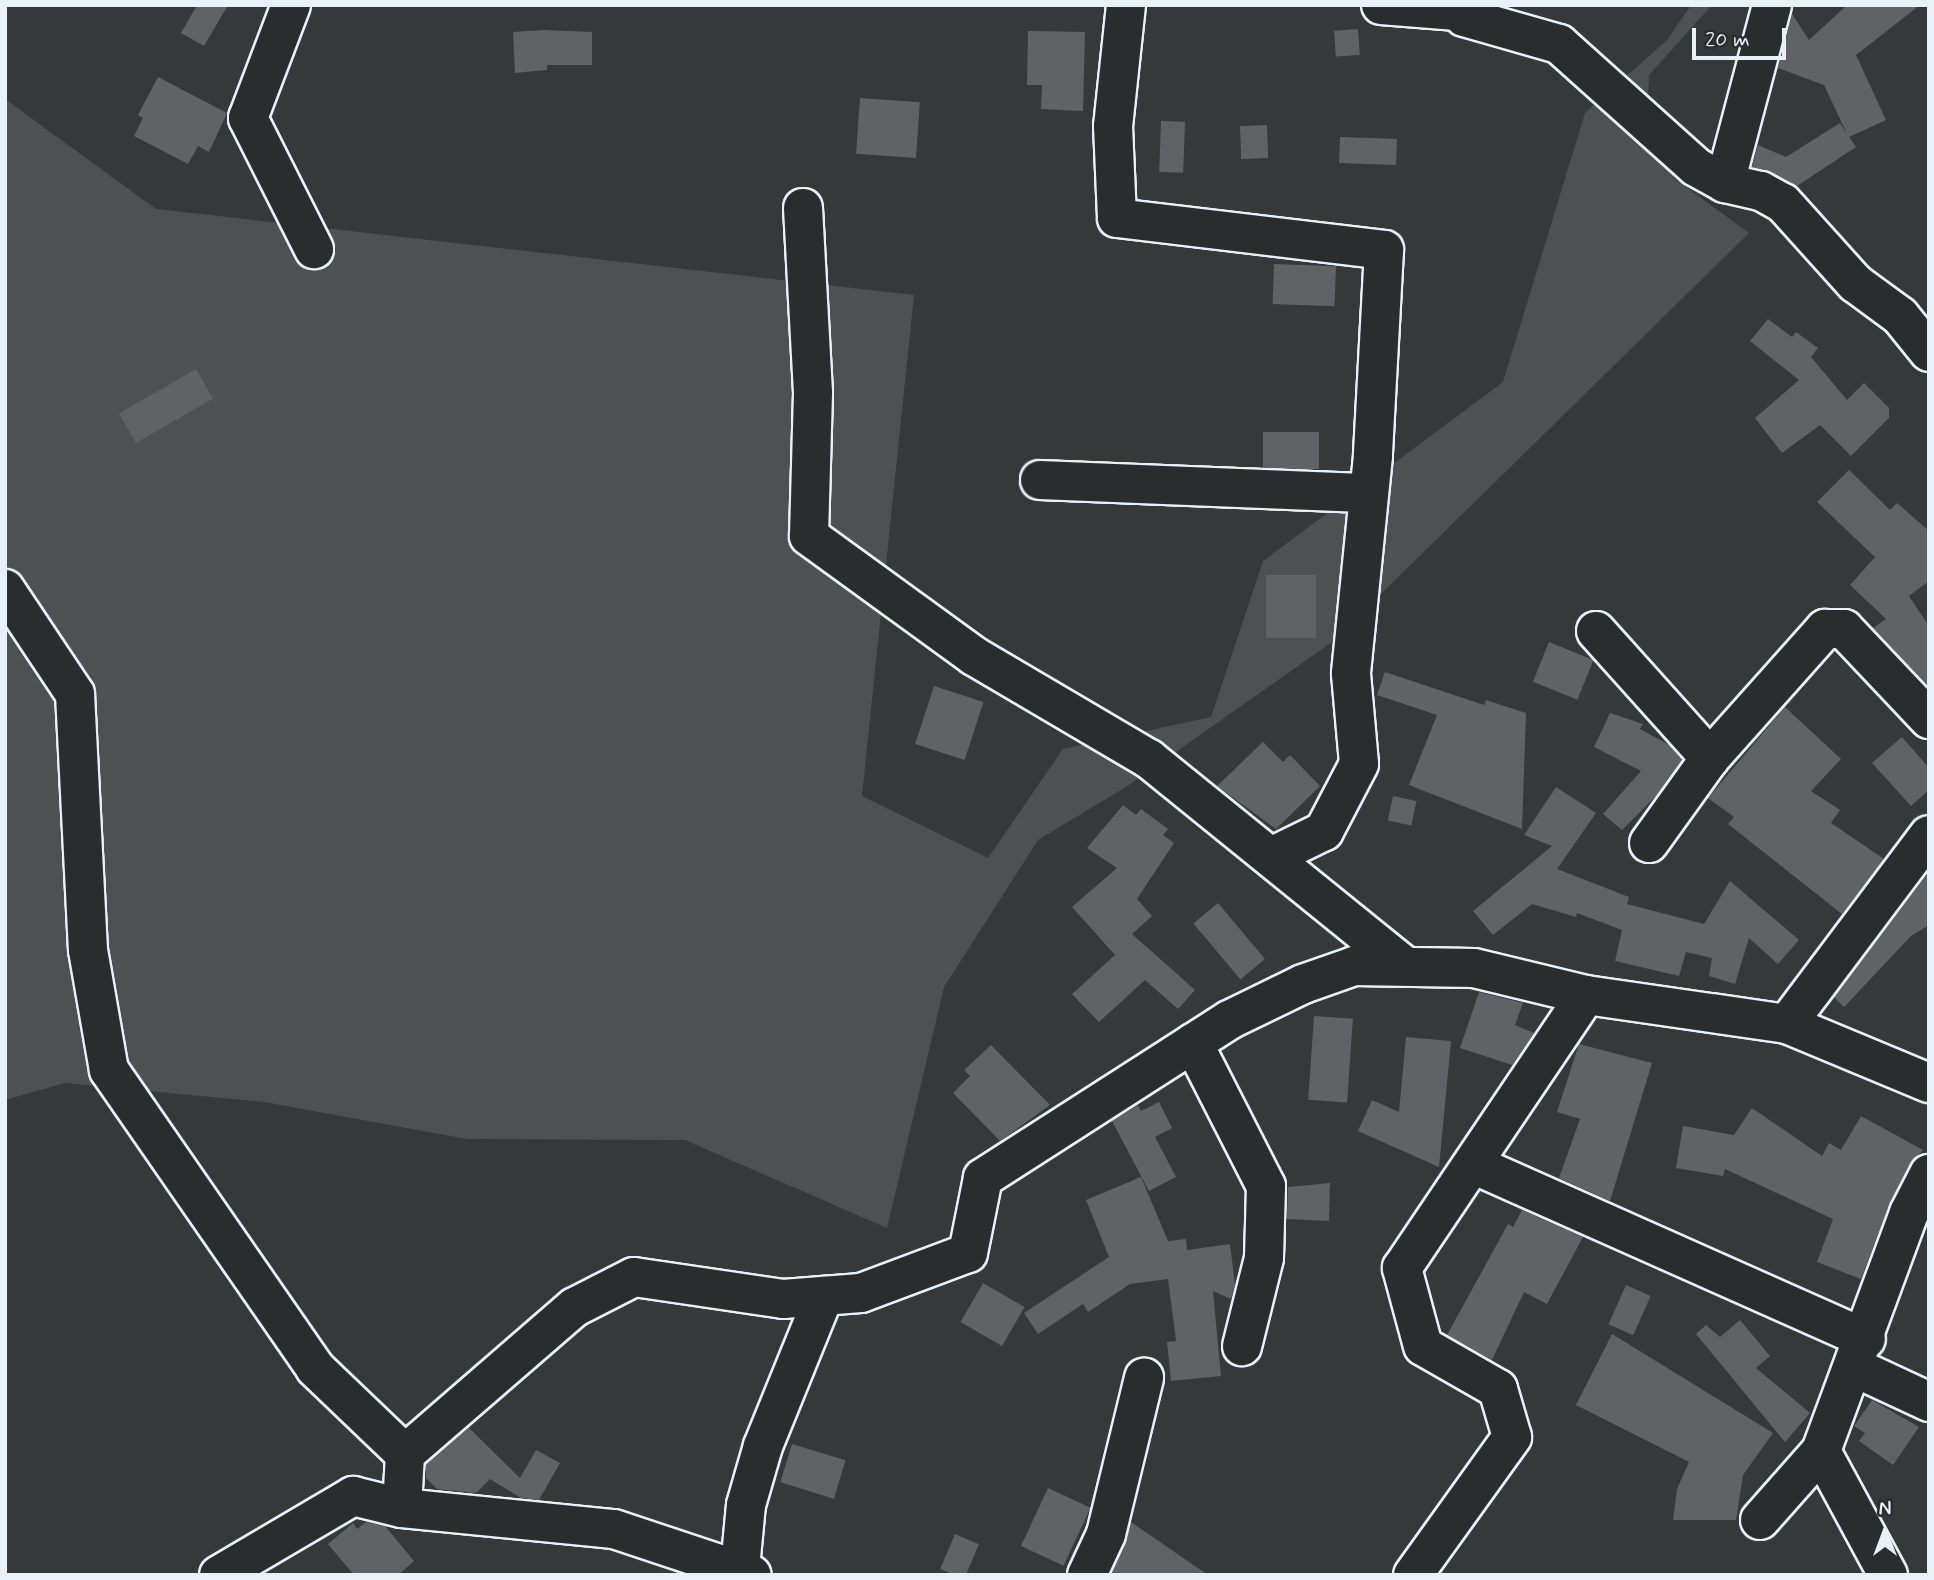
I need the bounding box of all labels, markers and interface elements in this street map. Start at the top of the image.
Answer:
scale bar [1696,14,1790,58]
text: 20 m [1705,26,1750,54]
north arrow [1850,1496,1920,1566]
text: N [1879,1497,1891,1522]

